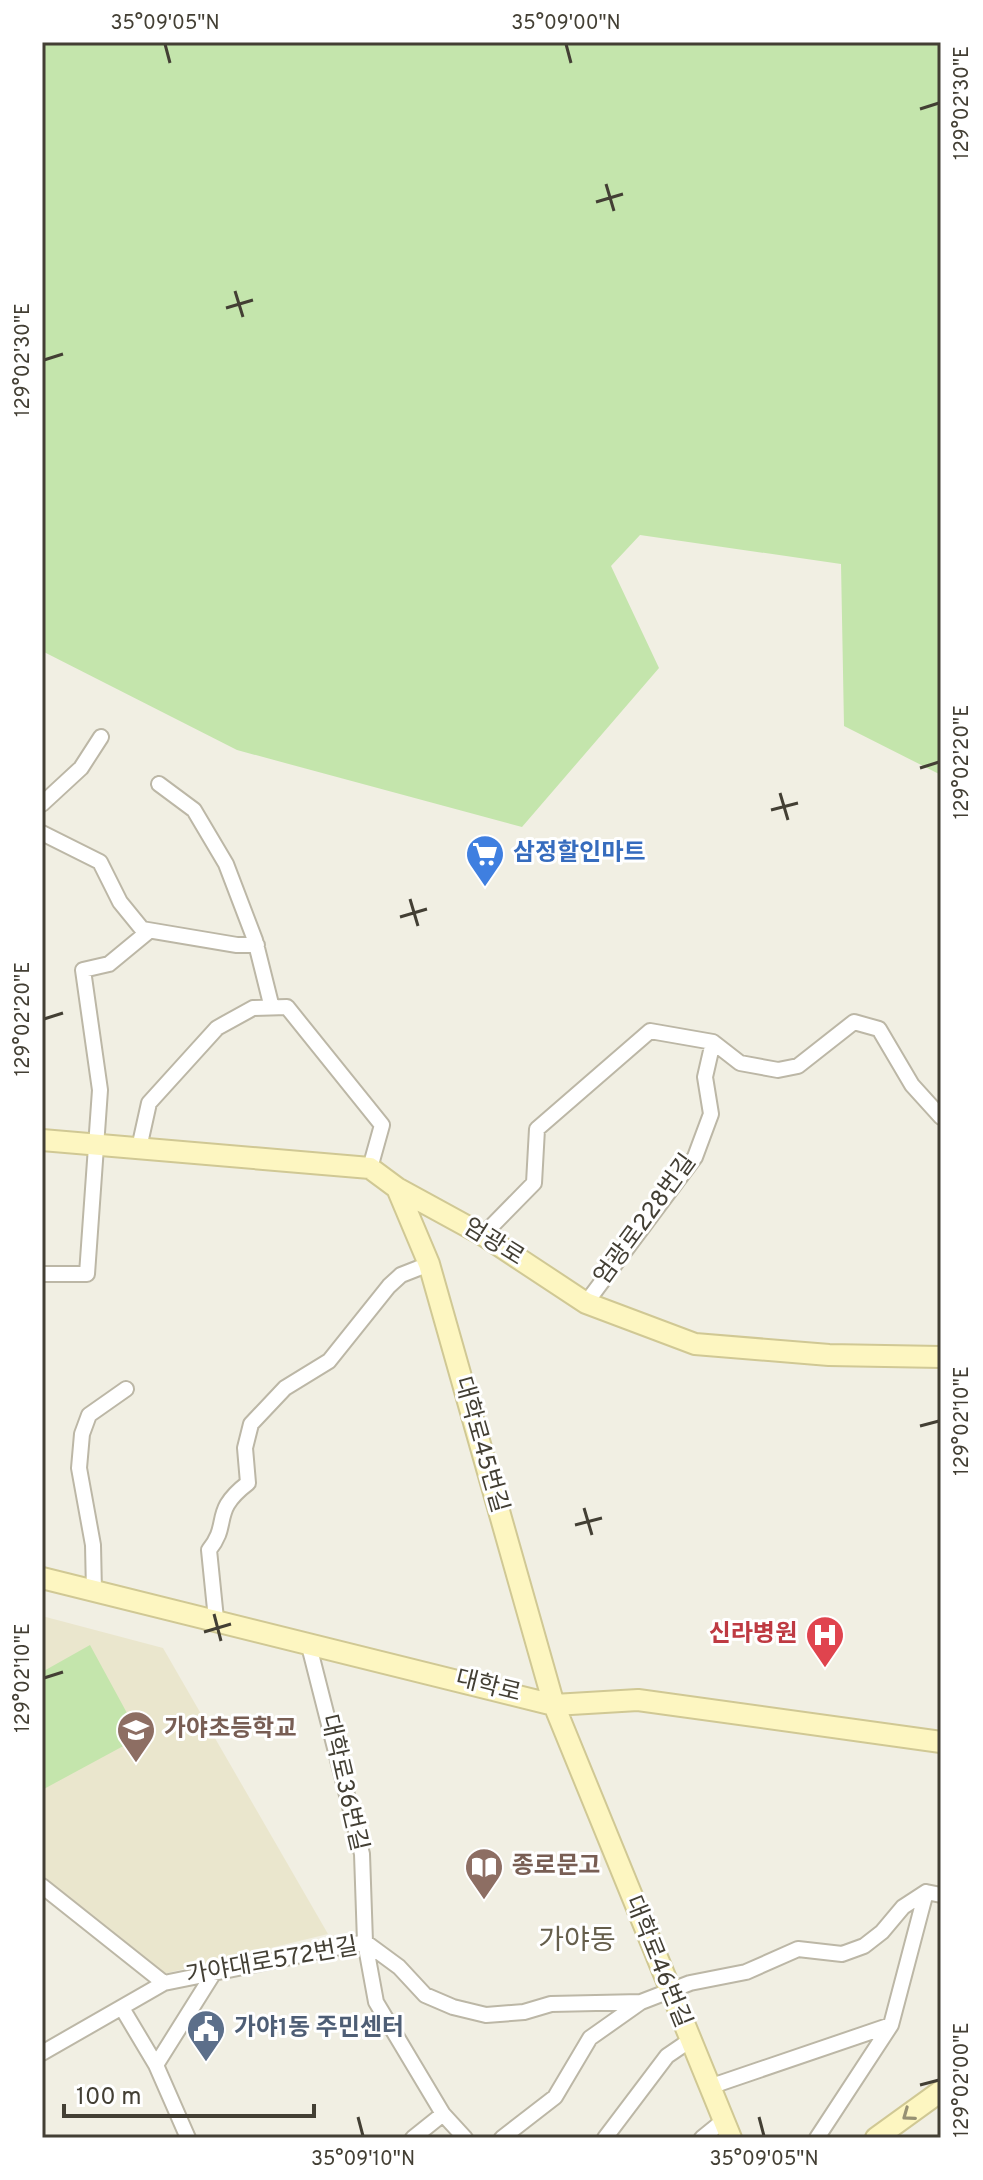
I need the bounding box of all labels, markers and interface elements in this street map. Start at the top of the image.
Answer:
text: 35°09'05"N [110,11,220,37]
text: 35°09'00"N [511,11,621,37]
text: 129°02'30"E [950,46,976,160]
text: 129°02'30"E [11,303,37,417]
text: 129°02'20"E [950,705,976,819]
supermarket icon: 삼정할인마트 [464,833,506,888]
place label: 삼정할인마트 [513,839,645,869]
text: 129°02'20"E [11,962,37,1076]
street label: 엄광로228번길 [588,1149,704,1291]
street label: 엄광로 [457,1213,529,1273]
text: 129°02'10"E [950,1366,976,1476]
street label: 대학로45번길 [446,1373,514,1517]
hospital icon: 신라병원 [804,1614,846,1669]
place label: 신라병원 [709,1620,797,1650]
text: 129°02'10"E [11,1623,37,1733]
street label: 대학로 [452,1664,524,1710]
school or university icon: 가야초등학교 [115,1709,157,1764]
street label: 대학로36번길 [313,1712,373,1854]
place label: 가야초등학교 [164,1715,296,1745]
library icon: 종로문고 [463,1846,505,1901]
place label: 종로문고 [512,1852,600,1882]
street label: 대학로46번길 [617,1892,697,2032]
district label: 가야동 [538,1924,616,1960]
street label: 가야대로572번길 [184,1932,360,1992]
public building icon: 가야1동 주민센터 [185,2008,227,2063]
place label: 가야1동 주민센터 [234,2014,404,2044]
text: 129°02'00"E [950,2023,976,2137]
scale bar [64,2068,314,2118]
text: 100 m [76,2083,142,2113]
one-way arrow [903,2105,917,2120]
text: 35°09'10"N [311,2147,415,2173]
text: 35°09'05"N [709,2147,819,2173]

